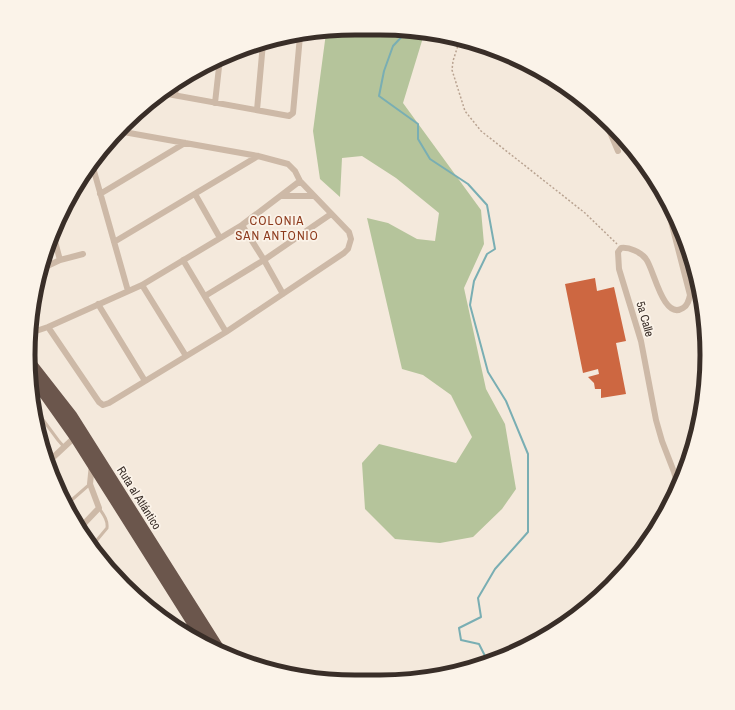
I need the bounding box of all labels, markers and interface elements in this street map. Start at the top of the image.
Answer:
district label: COLONIA SAN ANTONIO [235,212,319,244]
street label: 5a Calle [632,299,658,339]
street label: Ruta al Atlántico [113,463,165,533]

